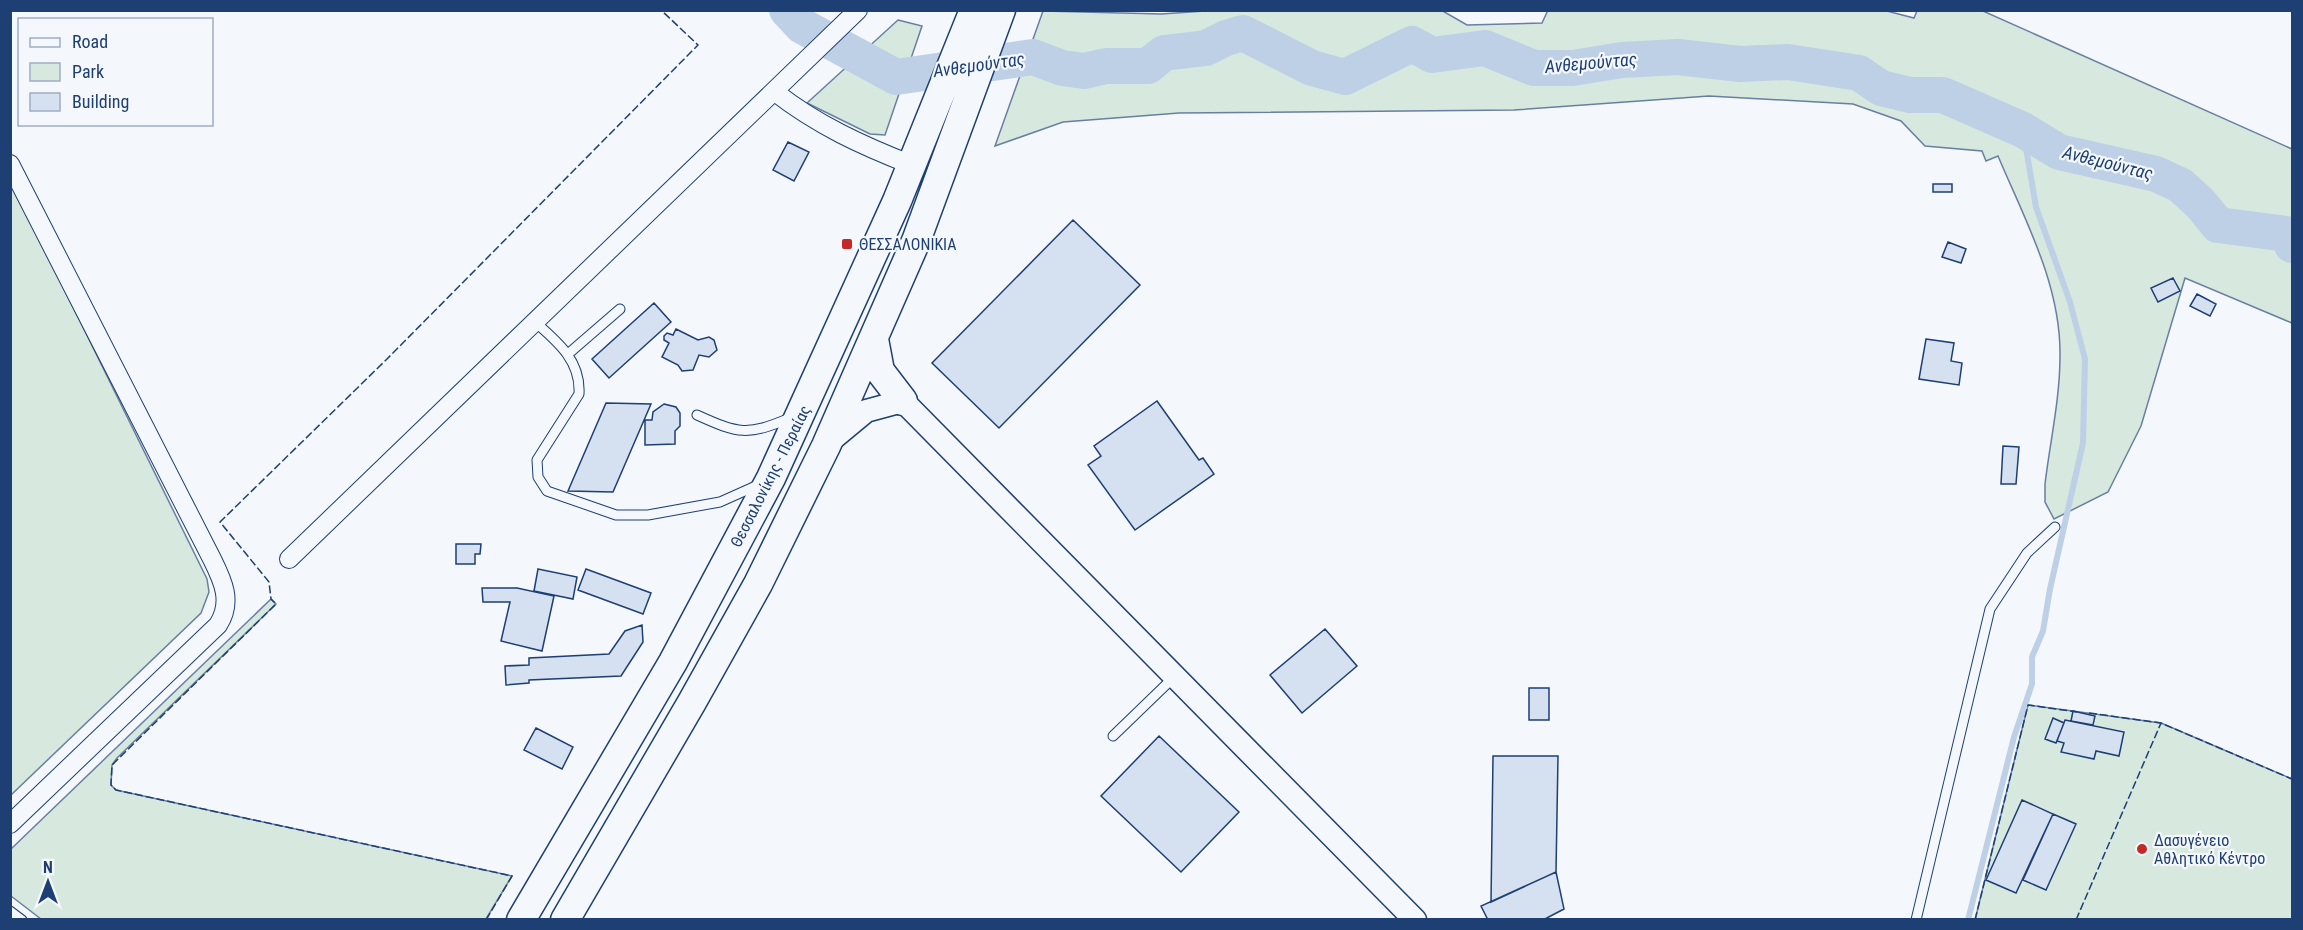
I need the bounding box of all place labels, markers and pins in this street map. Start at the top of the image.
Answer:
place label: ΘΕΣΣΑΛΟΝΙΚΙΑ [859,235,956,254]
marker: ΘΕΣΣΑΛΟΝΙΚΙΑ [840,237,854,251]
place label: Δασυγένειο Αθλητικό Κέντρο [2154,831,2265,868]
marker: Δασυγένειο Αθλητικό Κέντρο [2135,842,2149,856]

